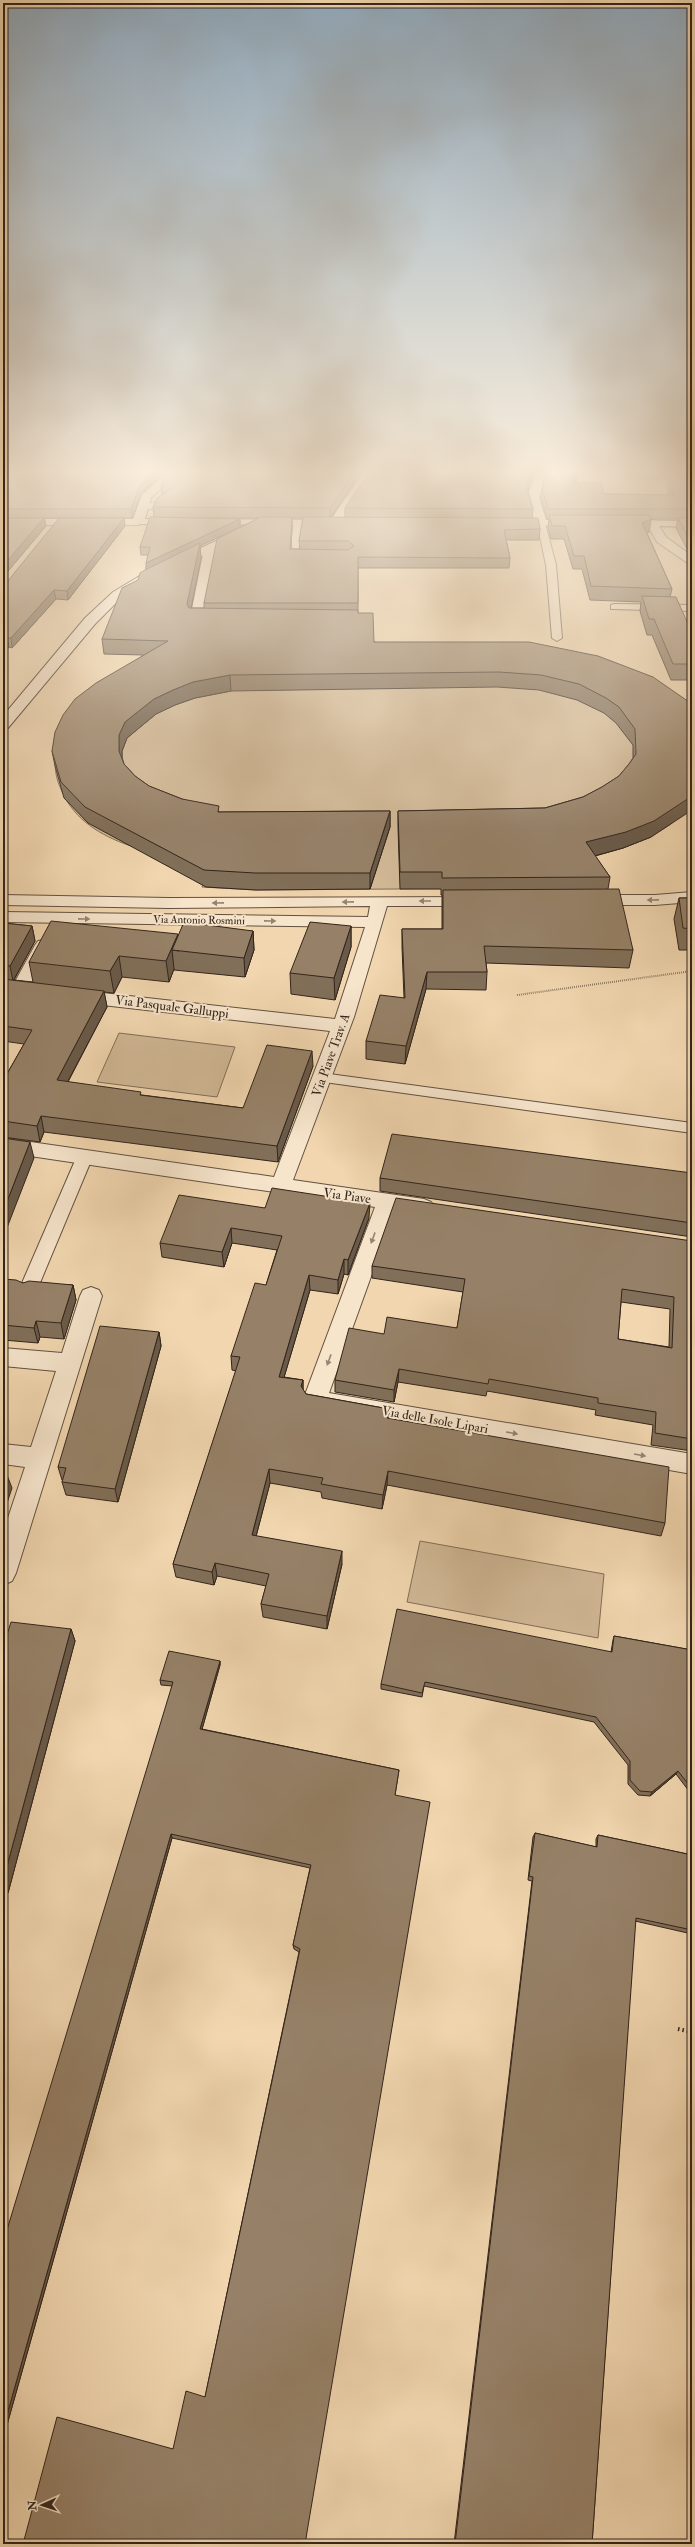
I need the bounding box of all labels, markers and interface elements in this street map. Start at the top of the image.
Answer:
one-way arrow [646,897,659,903]
one-way arrow [418,898,431,904]
one-way arrow [341,899,354,905]
one-way arrow [211,900,224,906]
street label: Via Antonio Rosmini [153,913,245,927]
one-way arrow [78,916,91,922]
one-way arrow [264,918,277,924]
street label: Via Pasquale Galluppi [114,992,230,1023]
street label: Via Piave Trav. A [309,1010,354,1099]
street label: Via Piave [322,1185,372,1207]
one-way arrow [370,1233,376,1245]
one-way arrow [326,1355,332,1367]
street label: Via delle Isole Lipari [380,1403,490,1438]
one-way arrow [506,1430,518,1436]
one-way arrow [634,1452,646,1458]
north arrow [22,2485,62,2525]
text: N [26,2499,39,2512]

